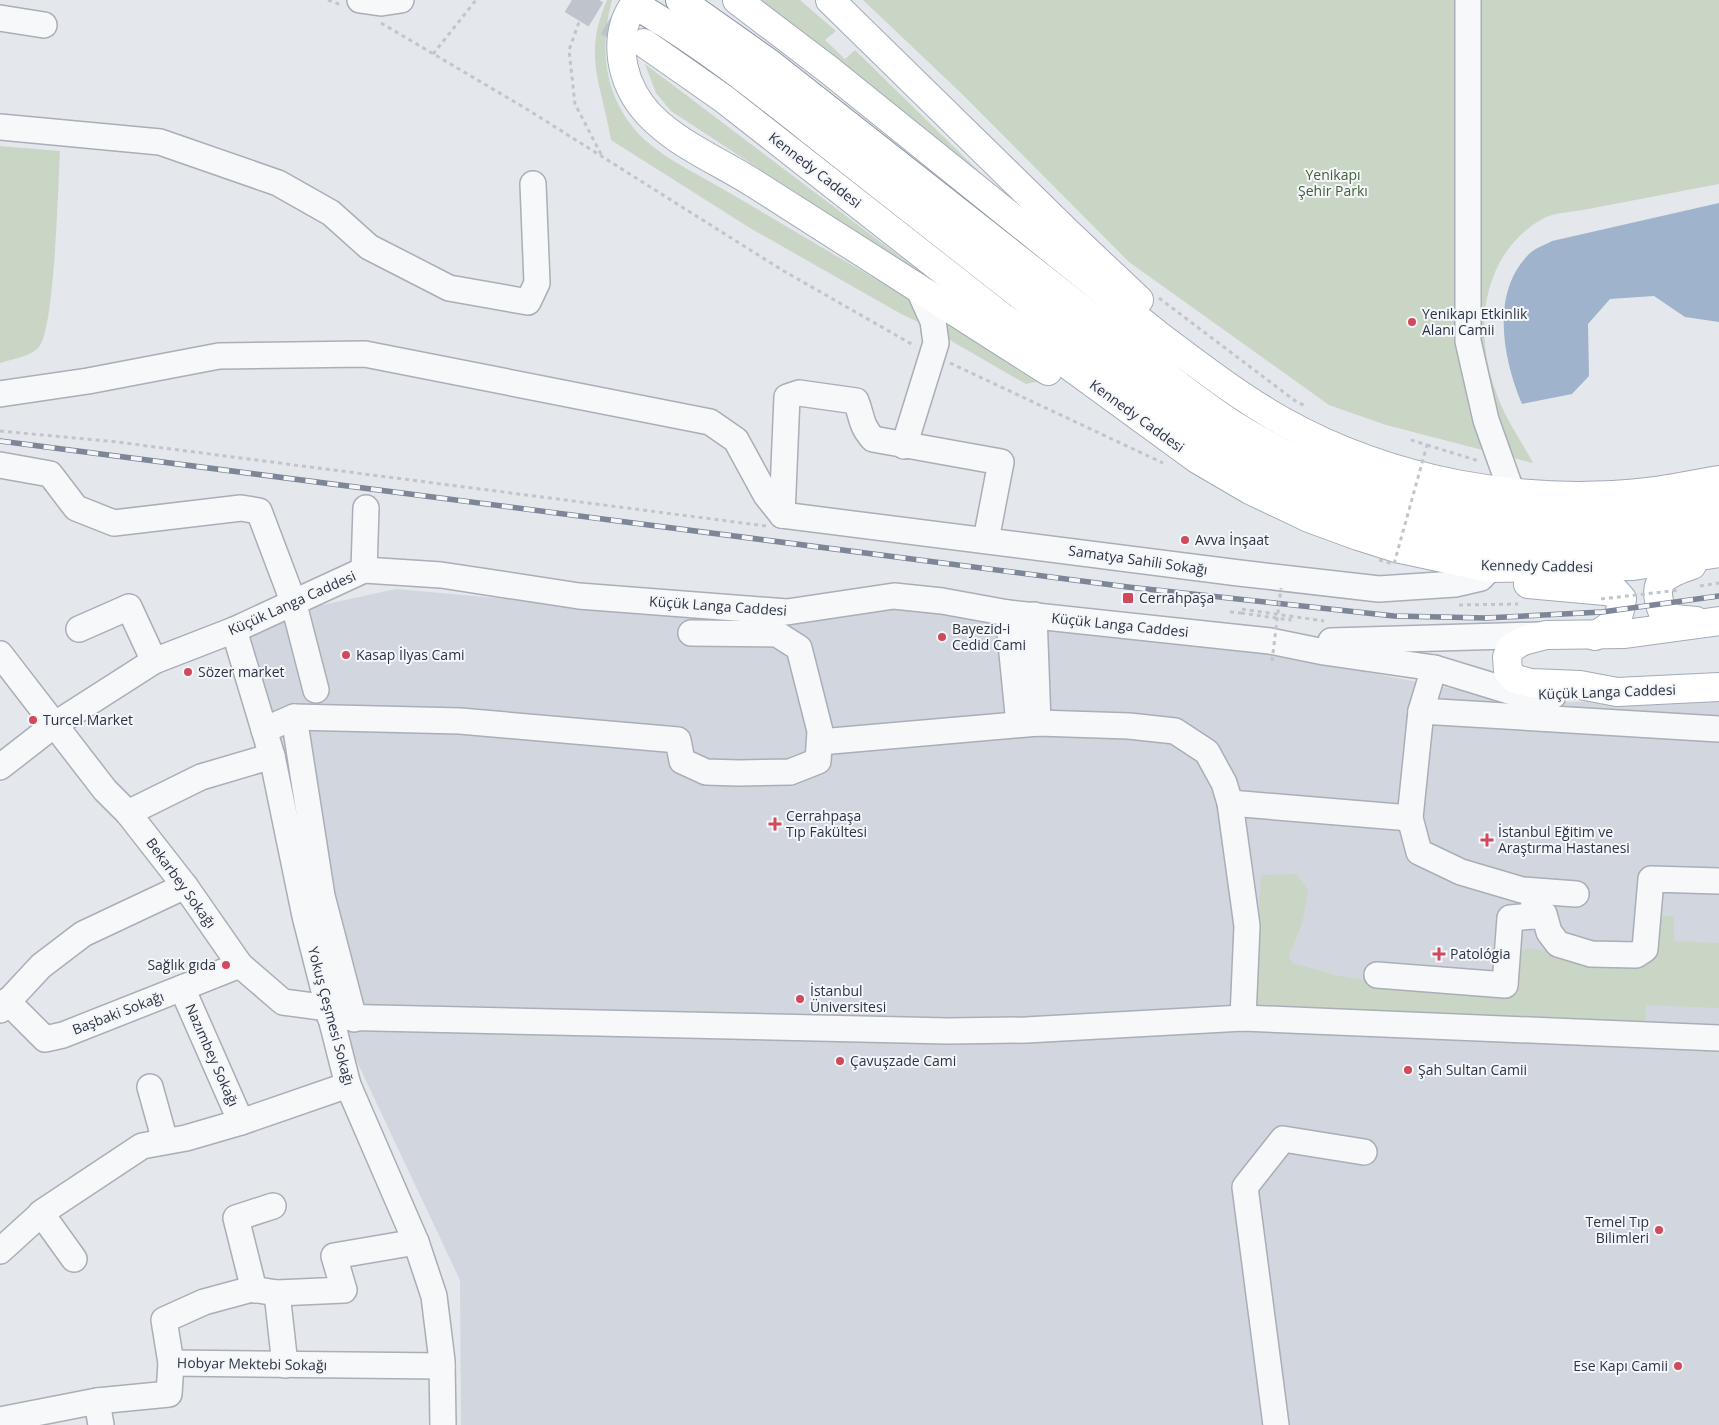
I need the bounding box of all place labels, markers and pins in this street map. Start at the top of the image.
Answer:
place label: Yenikapı Etkinlik Alanı Camii [1422,304,1528,339]
marker: Yenikapı Etkinlik Alanı Camii [1406,316,1418,328]
place label: Avva İnşaat [1195,530,1269,549]
marker: Avva İnşaat [1179,534,1191,546]
place label: Cerrahpaşa [1139,588,1214,607]
marker: Cerrahpaşa [1121,591,1135,605]
place label: Bayezid-i Cedid Cami [952,619,1026,654]
marker: Bayezid-i Cedid Cami [936,631,948,643]
place label: Kasap İlyas Cami [356,645,465,664]
marker: Kasap İlyas Cami [340,649,352,661]
place label: Sözer market [198,662,285,681]
marker: Sözer market [182,666,194,678]
place label: Turcel Market [43,710,133,729]
marker: Turcel Market [27,714,39,726]
place label: Cerrahpaşa Tıp Fakültesi [786,806,867,841]
marker: Cerrahpaşa Tıp Fakültesi [768,817,782,831]
place label: İstanbul Eğitim ve Araştırma Hastanesi [1498,822,1630,857]
marker: İstanbul Eğitim ve Araştırma Hastanesi [1480,833,1494,847]
place label: Patológia [1450,944,1510,963]
marker: Patológia [1432,947,1446,961]
place label: Sağlık gıda [147,955,216,974]
marker: Sağlık gıda [220,959,232,971]
place label: İstanbul Üniversitesi [810,981,886,1016]
marker: İstanbul Üniversitesi [794,993,806,1005]
place label: Çavuşzade Cami [850,1051,956,1070]
marker: Çavuşzade Cami [834,1055,846,1067]
place label: Şah Sultan Camii [1418,1060,1527,1079]
marker: Şah Sultan Camii [1402,1064,1414,1076]
place label: Temel Tıp Bilimleri [1586,1212,1649,1247]
marker: Temel Tıp Bilimleri [1653,1224,1665,1236]
place label: Ese Kapı Camii [1573,1356,1668,1375]
marker: Ese Kapı Camii [1672,1360,1684,1372]

